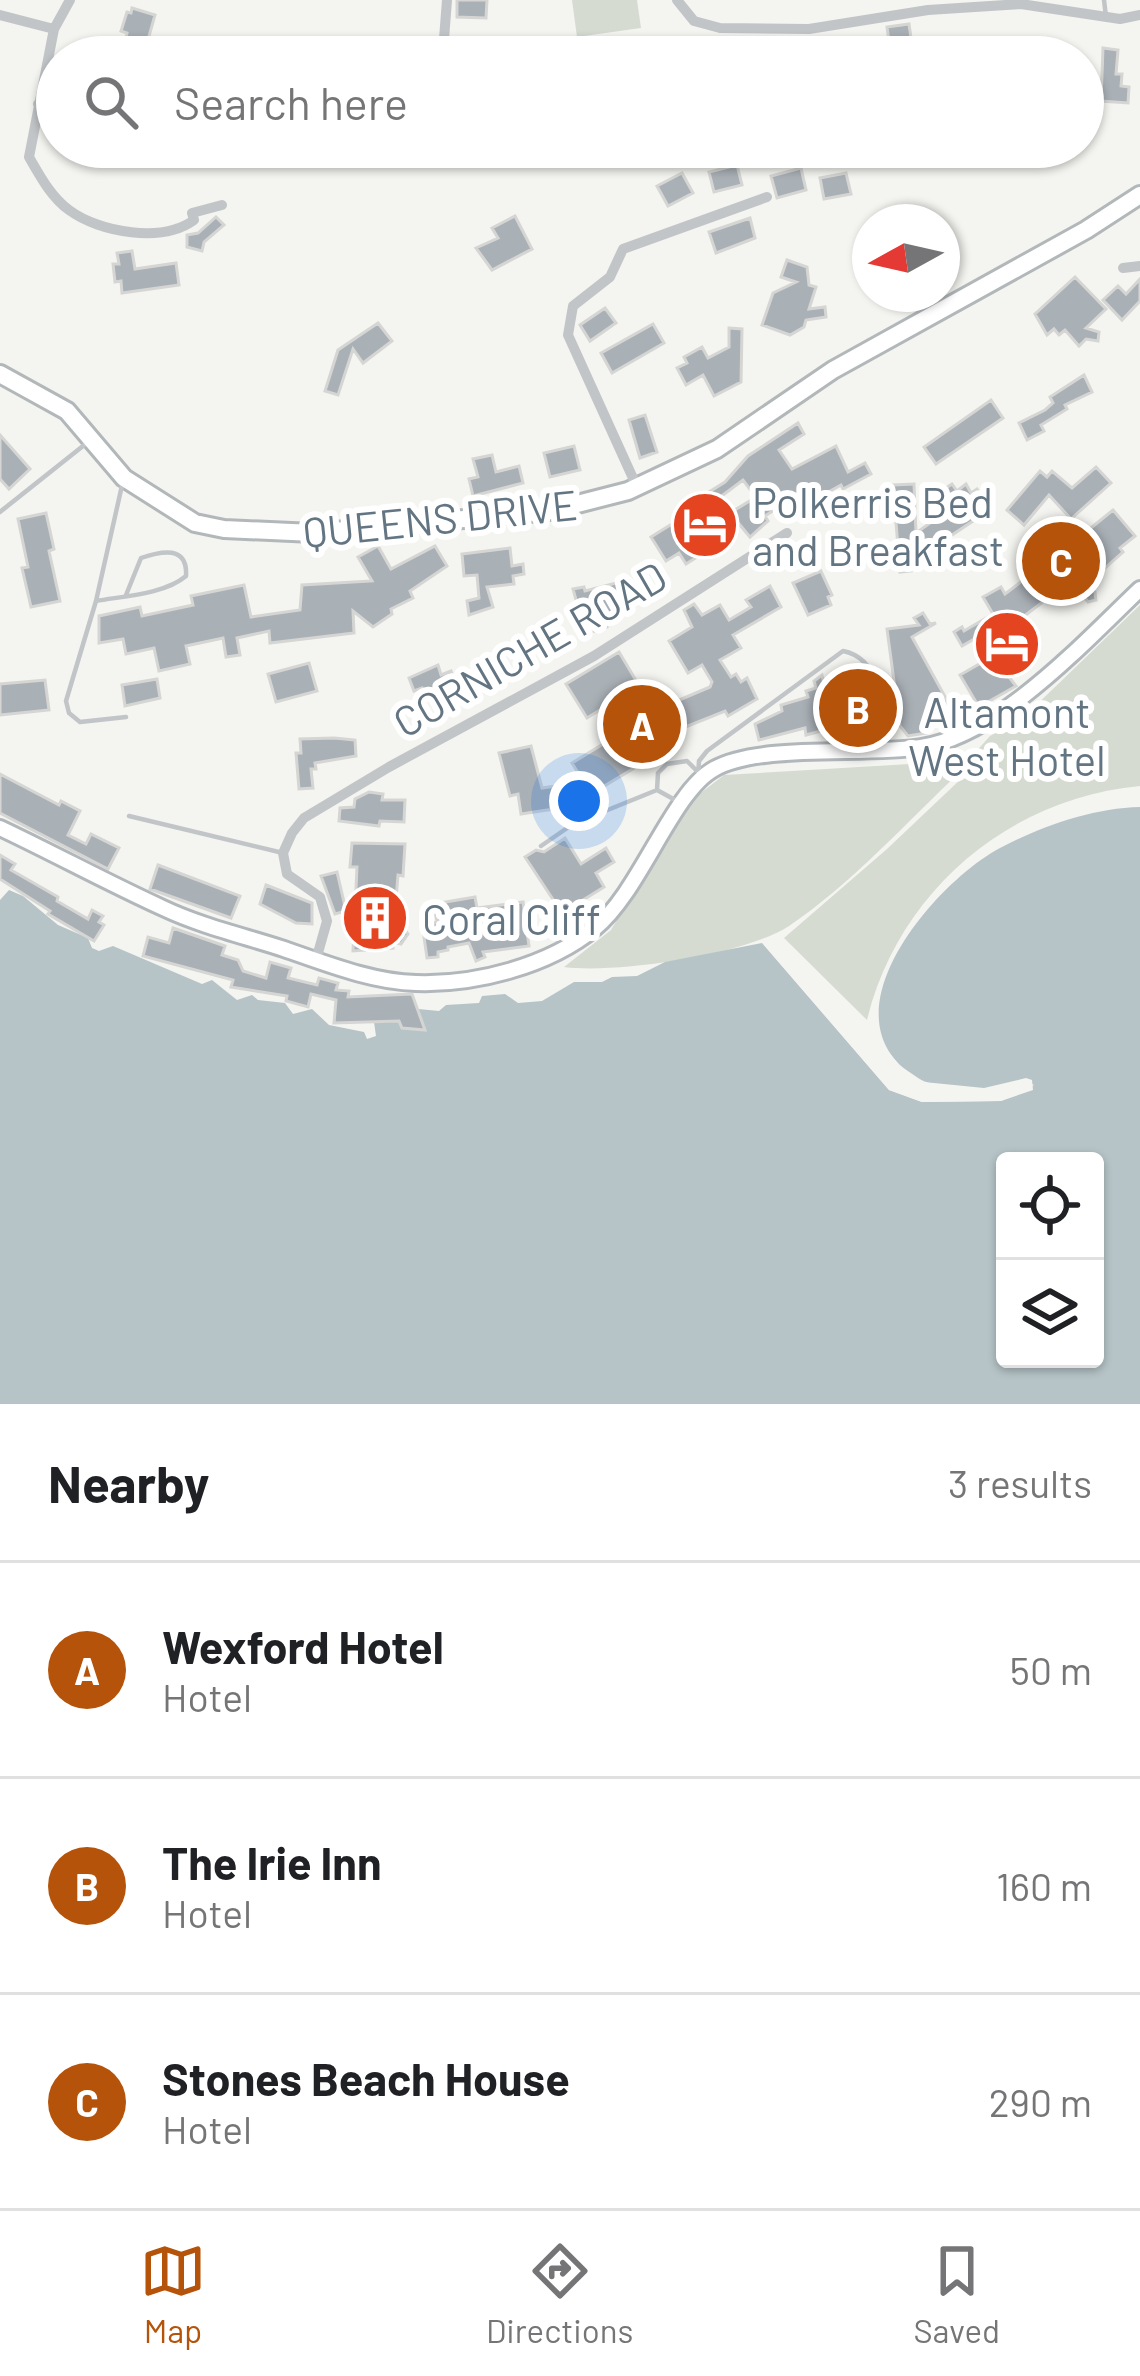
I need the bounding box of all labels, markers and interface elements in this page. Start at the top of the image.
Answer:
search box [36,36,1104,168]
icon: search [78,69,144,135]
text: Search here [174,75,408,129]
north arrow [852,204,960,312]
place label: Polkerris Bed and Breakfast [752,476,1004,574]
street label: QUEENS DRIVE [300,478,580,556]
hotel icon: Polkerris Bed and Breakfast [670,490,740,560]
pin: C [1022,516,1100,606]
street label: CORNICHE ROAD [384,550,674,746]
hotel icon: Altamont West Hotel [972,609,1042,679]
pin: B [819,663,897,753]
pin: A [603,679,681,769]
place label: Altamont West Hotel [908,686,1106,784]
your location [549,771,609,831]
building icon: Coral Cliff [340,883,410,953]
place label: Coral Cliff [422,893,601,943]
map controls [996,1152,1104,1368]
button: locate [996,1152,1104,1260]
button: layers [996,1260,1104,1368]
text: Nearby [48,1452,209,1513]
text: 3 results [948,1459,1092,1506]
text: Wexford Hotel [162,1619,444,1673]
text: A [74,1646,100,1693]
text: 50 m [1010,1646,1092,1693]
text: Hotel [162,1673,252,1720]
text: The Irie Inn [162,1835,382,1889]
text: B [75,1862,99,1909]
text: 160 m [996,1862,1092,1909]
text: Hotel [162,1889,252,1936]
text: Stones Beach House [162,2051,570,2105]
text: C [75,2078,99,2125]
text: 290 m [989,2078,1092,2125]
text: Hotel [162,2105,252,2152]
tab: Map [140,2238,206,2350]
tab: Directions [486,2238,633,2350]
tab: Saved [913,2238,1000,2350]

